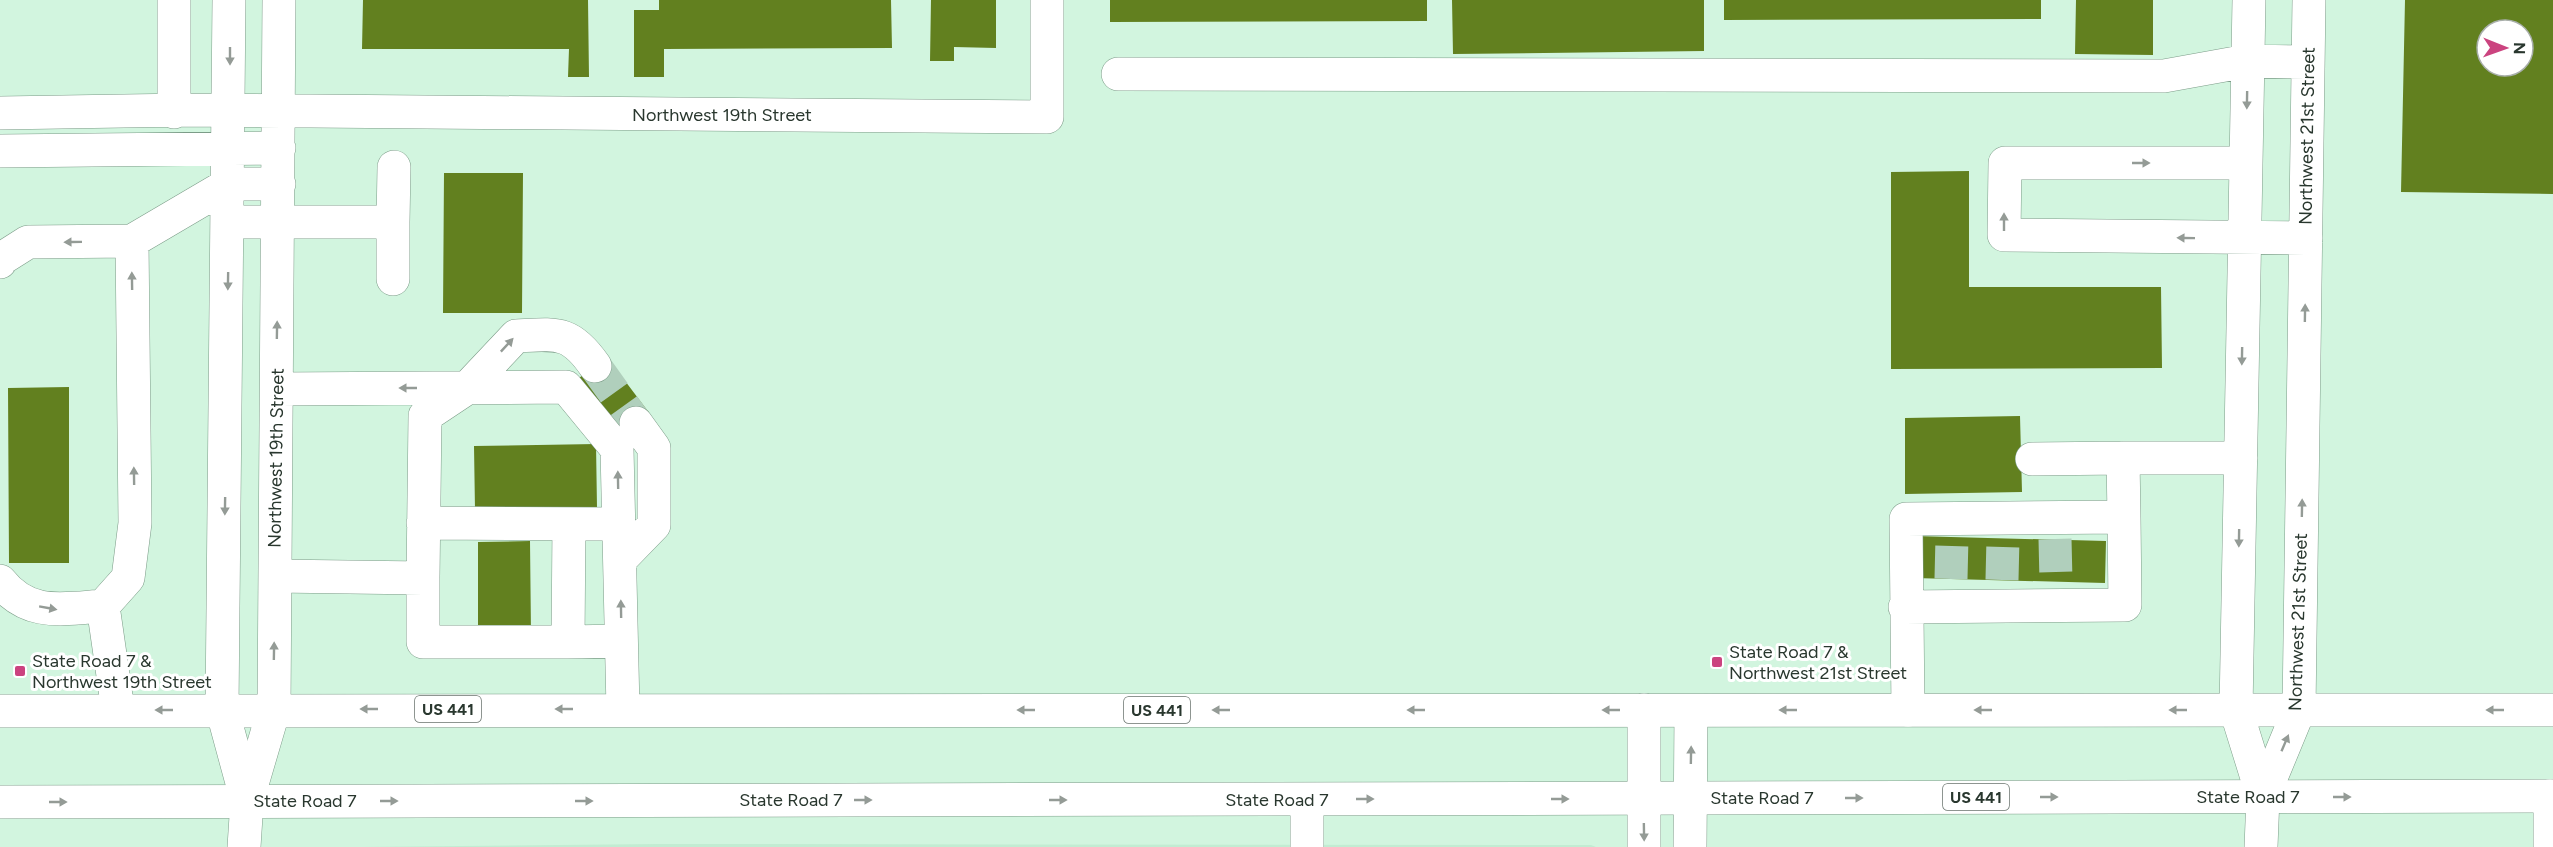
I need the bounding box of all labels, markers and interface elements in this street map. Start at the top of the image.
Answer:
north arrow [2475,18,2535,78]
text: N [2510,42,2529,55]
one-way arrow [225,47,235,66]
street label: Northwest 21st Street [2294,47,2320,225]
one-way arrow [2242,91,2252,110]
street label: Northwest 19th Street [632,104,812,126]
one-way arrow [2131,158,2150,168]
one-way arrow [1999,212,2009,231]
one-way arrow [2176,233,2195,243]
one-way arrow [64,237,83,247]
one-way arrow [223,271,233,290]
one-way arrow [127,272,137,291]
one-way arrow [2300,304,2310,323]
one-way arrow [273,320,282,339]
one-way arrow [500,338,514,353]
one-way arrow [2237,347,2247,366]
street label: Northwest 19th Street [263,368,289,548]
one-way arrow [399,383,418,393]
one-way arrow [129,467,139,486]
one-way arrow [613,471,623,490]
one-way arrow [220,496,230,515]
one-way arrow [2297,499,2307,518]
one-way arrow [2234,528,2244,547]
street label: Northwest 21st Street [2284,532,2312,711]
one-way arrow [616,599,626,618]
one-way arrow [39,604,58,613]
one-way arrow [269,641,279,660]
place label: State Road 7 & Northwest 21st Street [1729,641,1907,684]
place label: State Road 7 & Northwest 19th Street [32,650,212,693]
marker: State Road 7 & Northwest 21st Street [1710,655,1724,669]
marker: State Road 7 & Northwest 19th Street [13,664,27,678]
road number: US 441 [415,696,481,722]
road number: US 441 [1124,697,1190,723]
one-way arrow [360,704,379,714]
one-way arrow [555,704,574,714]
one-way arrow [154,705,173,715]
one-way arrow [1017,705,1036,715]
one-way arrow [1212,705,1231,715]
one-way arrow [1407,705,1426,715]
one-way arrow [1602,705,1621,715]
one-way arrow [1778,705,1797,715]
one-way arrow [1973,705,1992,715]
one-way arrow [2168,705,2187,715]
one-way arrow [2485,705,2504,715]
one-way arrow [2280,733,2290,751]
one-way arrow [1686,745,1695,764]
road number: US 441 [1943,784,2009,810]
street label: State Road 7 [2196,786,2300,808]
street label: State Road 7 [1710,787,1814,809]
street label: State Road 7 [739,789,843,811]
street label: State Road 7 [1225,789,1329,811]
street label: State Road 7 [253,790,357,812]
one-way arrow [2039,792,2058,802]
one-way arrow [2333,792,2352,802]
one-way arrow [1844,793,1863,803]
one-way arrow [1356,794,1375,804]
one-way arrow [1551,794,1570,804]
one-way arrow [854,795,873,805]
one-way arrow [1049,795,1068,805]
one-way arrow [380,796,399,806]
one-way arrow [575,796,594,806]
one-way arrow [49,797,68,807]
one-way arrow [1639,822,1648,841]

